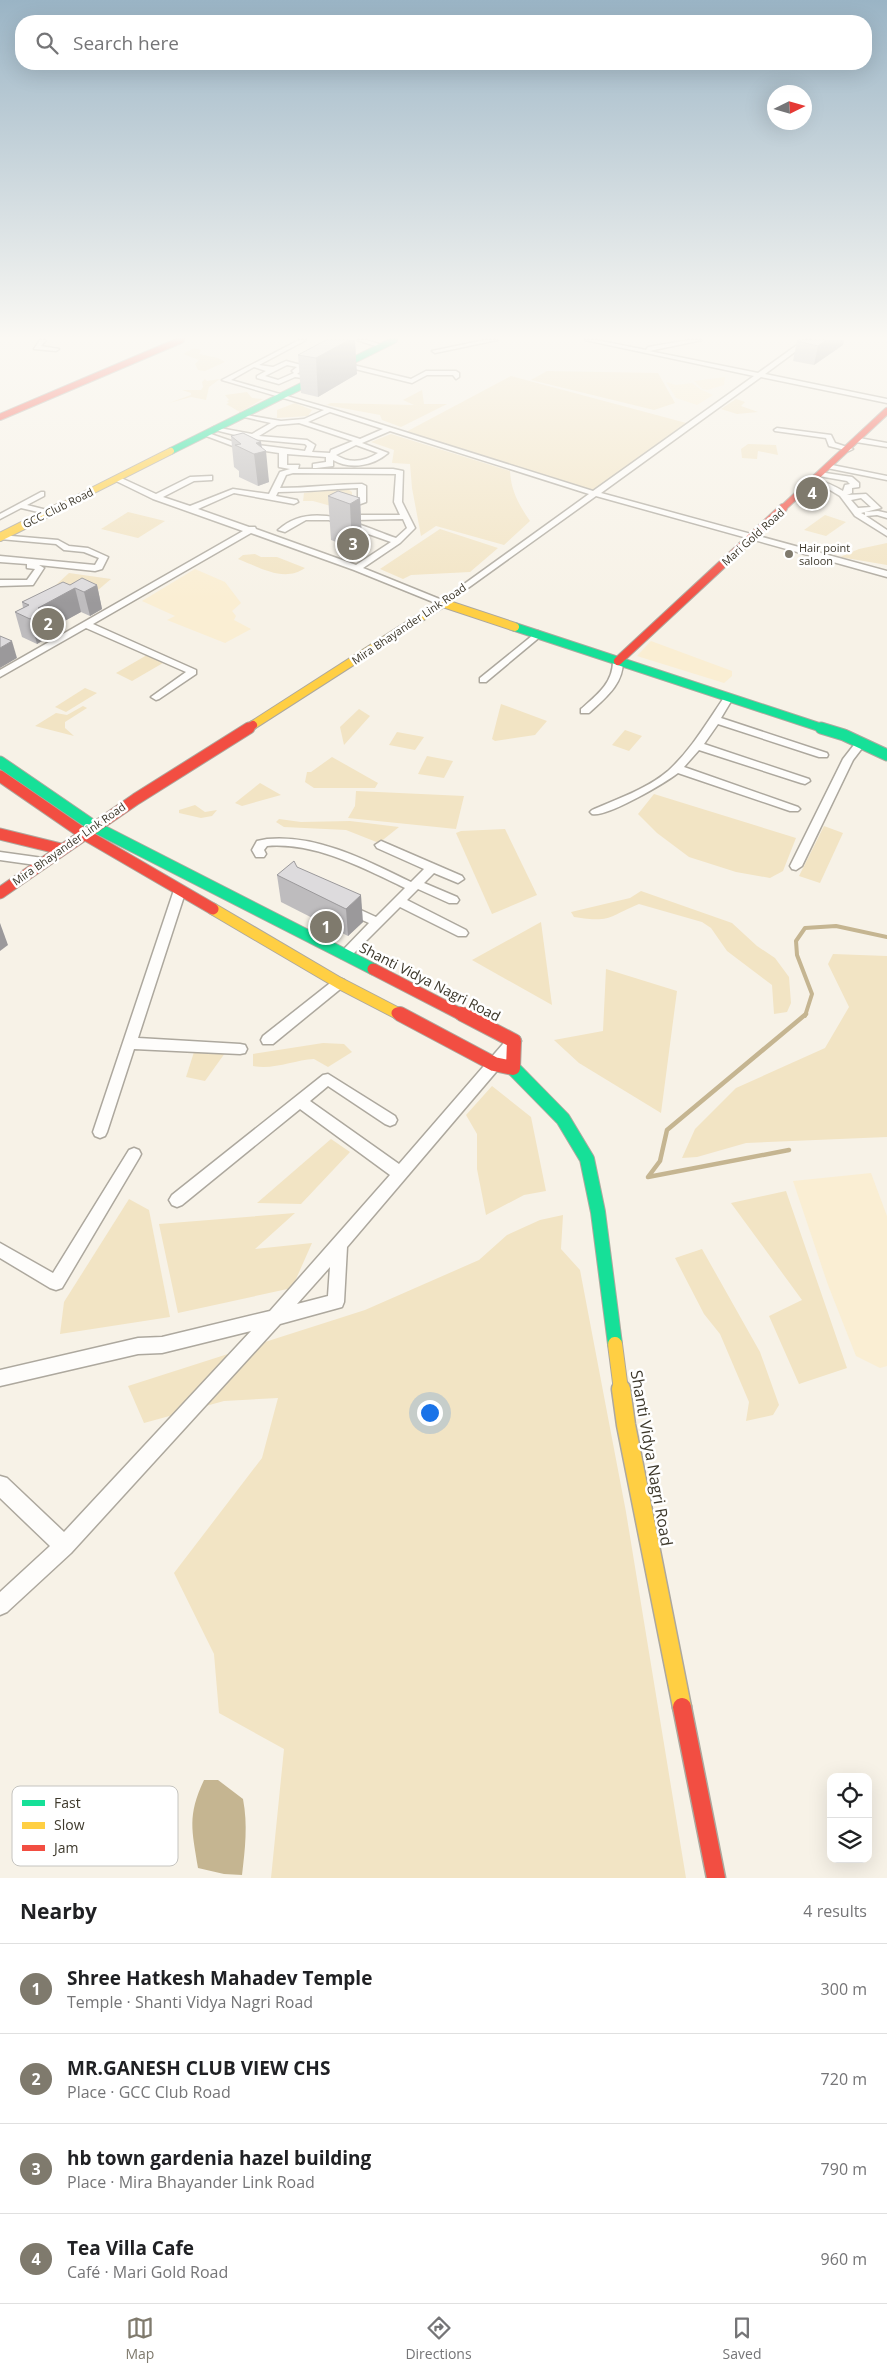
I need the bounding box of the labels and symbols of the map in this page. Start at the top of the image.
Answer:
north arrow [767,85,812,130]
pin: 4 [796,474,828,512]
street label: GCC Club Road [20,484,96,531]
street label: Mari Gold Road [718,504,787,569]
pin: 3 [337,525,369,563]
place label: Hair point saloon [799,540,850,568]
marker: Hair point saloon [783,548,795,560]
street label: Mira Bhayander Link Road [349,580,469,668]
pin: 2 [32,605,64,643]
street label: Mira Bhayander Link Road [9,799,128,888]
pin: 1 [310,908,342,946]
street label: Shanti Vidya Nagri Road [356,938,504,1025]
street label: Shanti Vidya Nagri Road [626,1368,678,1548]
your location [417,1400,443,1426]
legend [12,1786,178,1866]
text: Fast [54,1793,81,1812]
text: Slow [54,1815,85,1834]
text: Jam [52,1838,79,1857]

